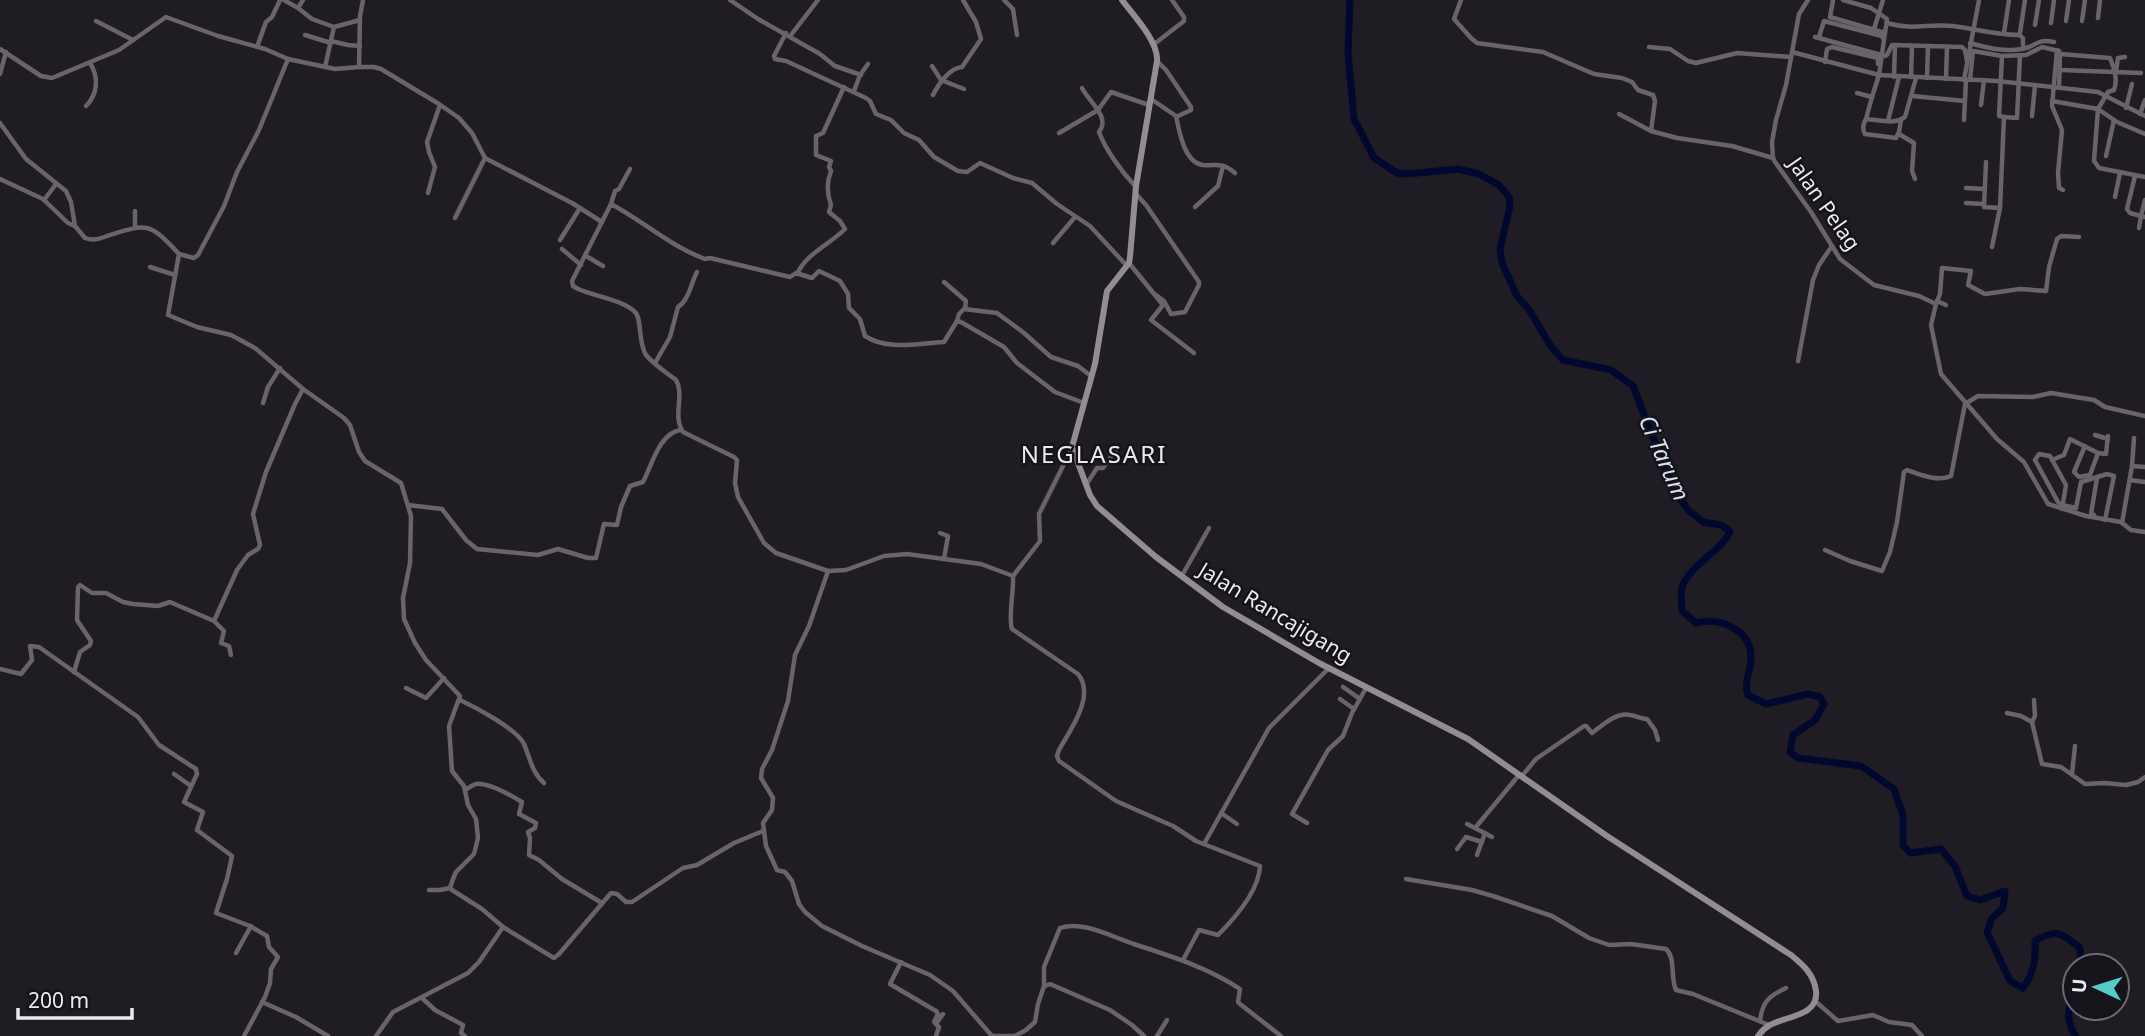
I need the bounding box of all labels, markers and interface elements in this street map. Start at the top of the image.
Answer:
street label: Jalan Pelag [1781,150,1867,256]
water label: Ci Tarum [1632,410,1698,506]
district label: NEGLASARI [1021,437,1167,470]
street label: Jalan Rancajigang [1192,554,1357,669]
north arrow [2061,952,2131,1022]
scale bar [18,976,131,1020]
text: U [2066,978,2093,994]
text: 200 m [28,986,89,1014]

